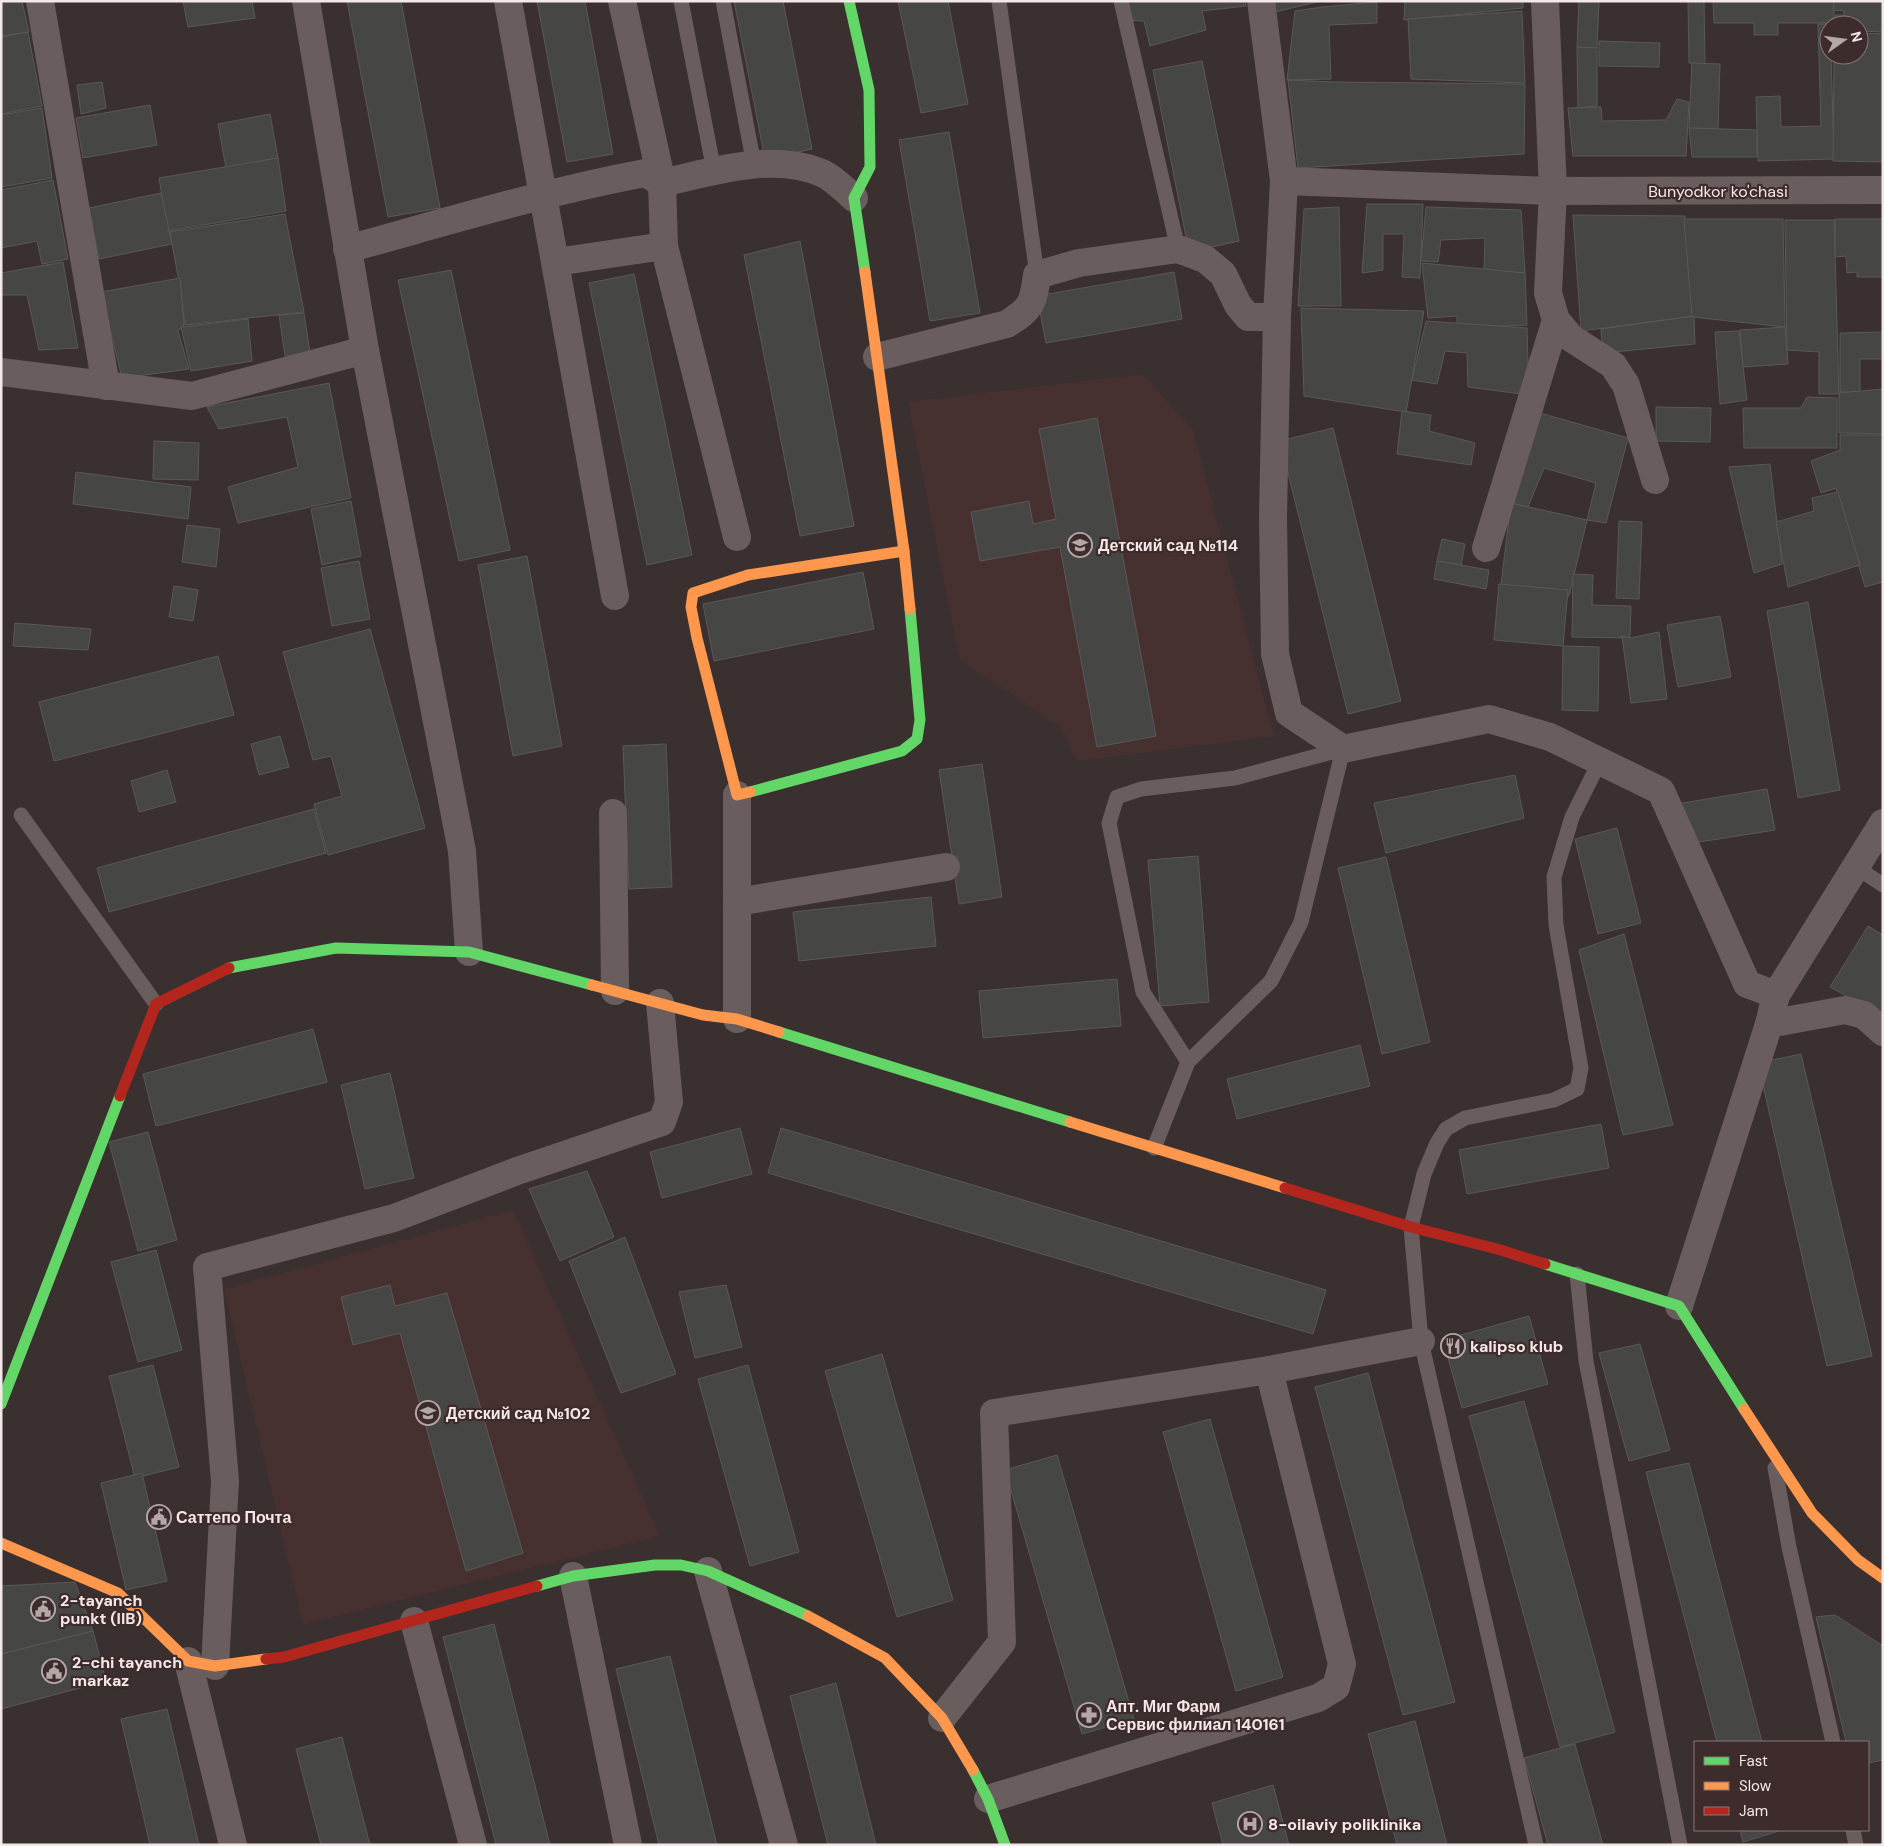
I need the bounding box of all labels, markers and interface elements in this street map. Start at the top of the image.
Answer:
north arrow [1819,15,1869,65]
text: N [1847,30,1867,44]
street label: Bunyodkor ko'chasi [1648,181,1788,202]
school or university icon: Детский сад №114 [1067,532,1093,558]
place label: Детский сад №114 [1098,535,1238,556]
restaurant icon: kalipso klub [1440,1333,1466,1359]
place label: kalipso klub [1470,1336,1563,1357]
school or university icon: Детский сад №102 [415,1400,441,1426]
place label: Детский сад №102 [446,1403,590,1424]
public building icon: Саттепо Почта [146,1504,172,1530]
place label: Саттепо Почта [176,1507,291,1528]
place label: 2-tayanch punkt (IIB) [60,1590,142,1629]
public building icon: 2-tayanch punkt (IIB) [30,1596,56,1622]
place label: 2-chi tayanch markaz [72,1652,182,1691]
public building icon: 2-chi tayanch markaz [41,1658,67,1684]
place label: Апт. Миг Фарм Сервис филиал 140161 [1106,1696,1285,1735]
pharmacy icon: Апт. Миг Фарм Сервис филиал 140161 [1076,1702,1102,1728]
legend [1694,1741,1869,1831]
text: Fast [1739,1751,1768,1771]
text: Slow [1739,1776,1772,1796]
text: Jam [1739,1801,1768,1821]
hospital icon: 8-oilaviy poliklinika [1237,1811,1263,1837]
place label: 8-oilaviy poliklinika [1268,1814,1421,1835]

